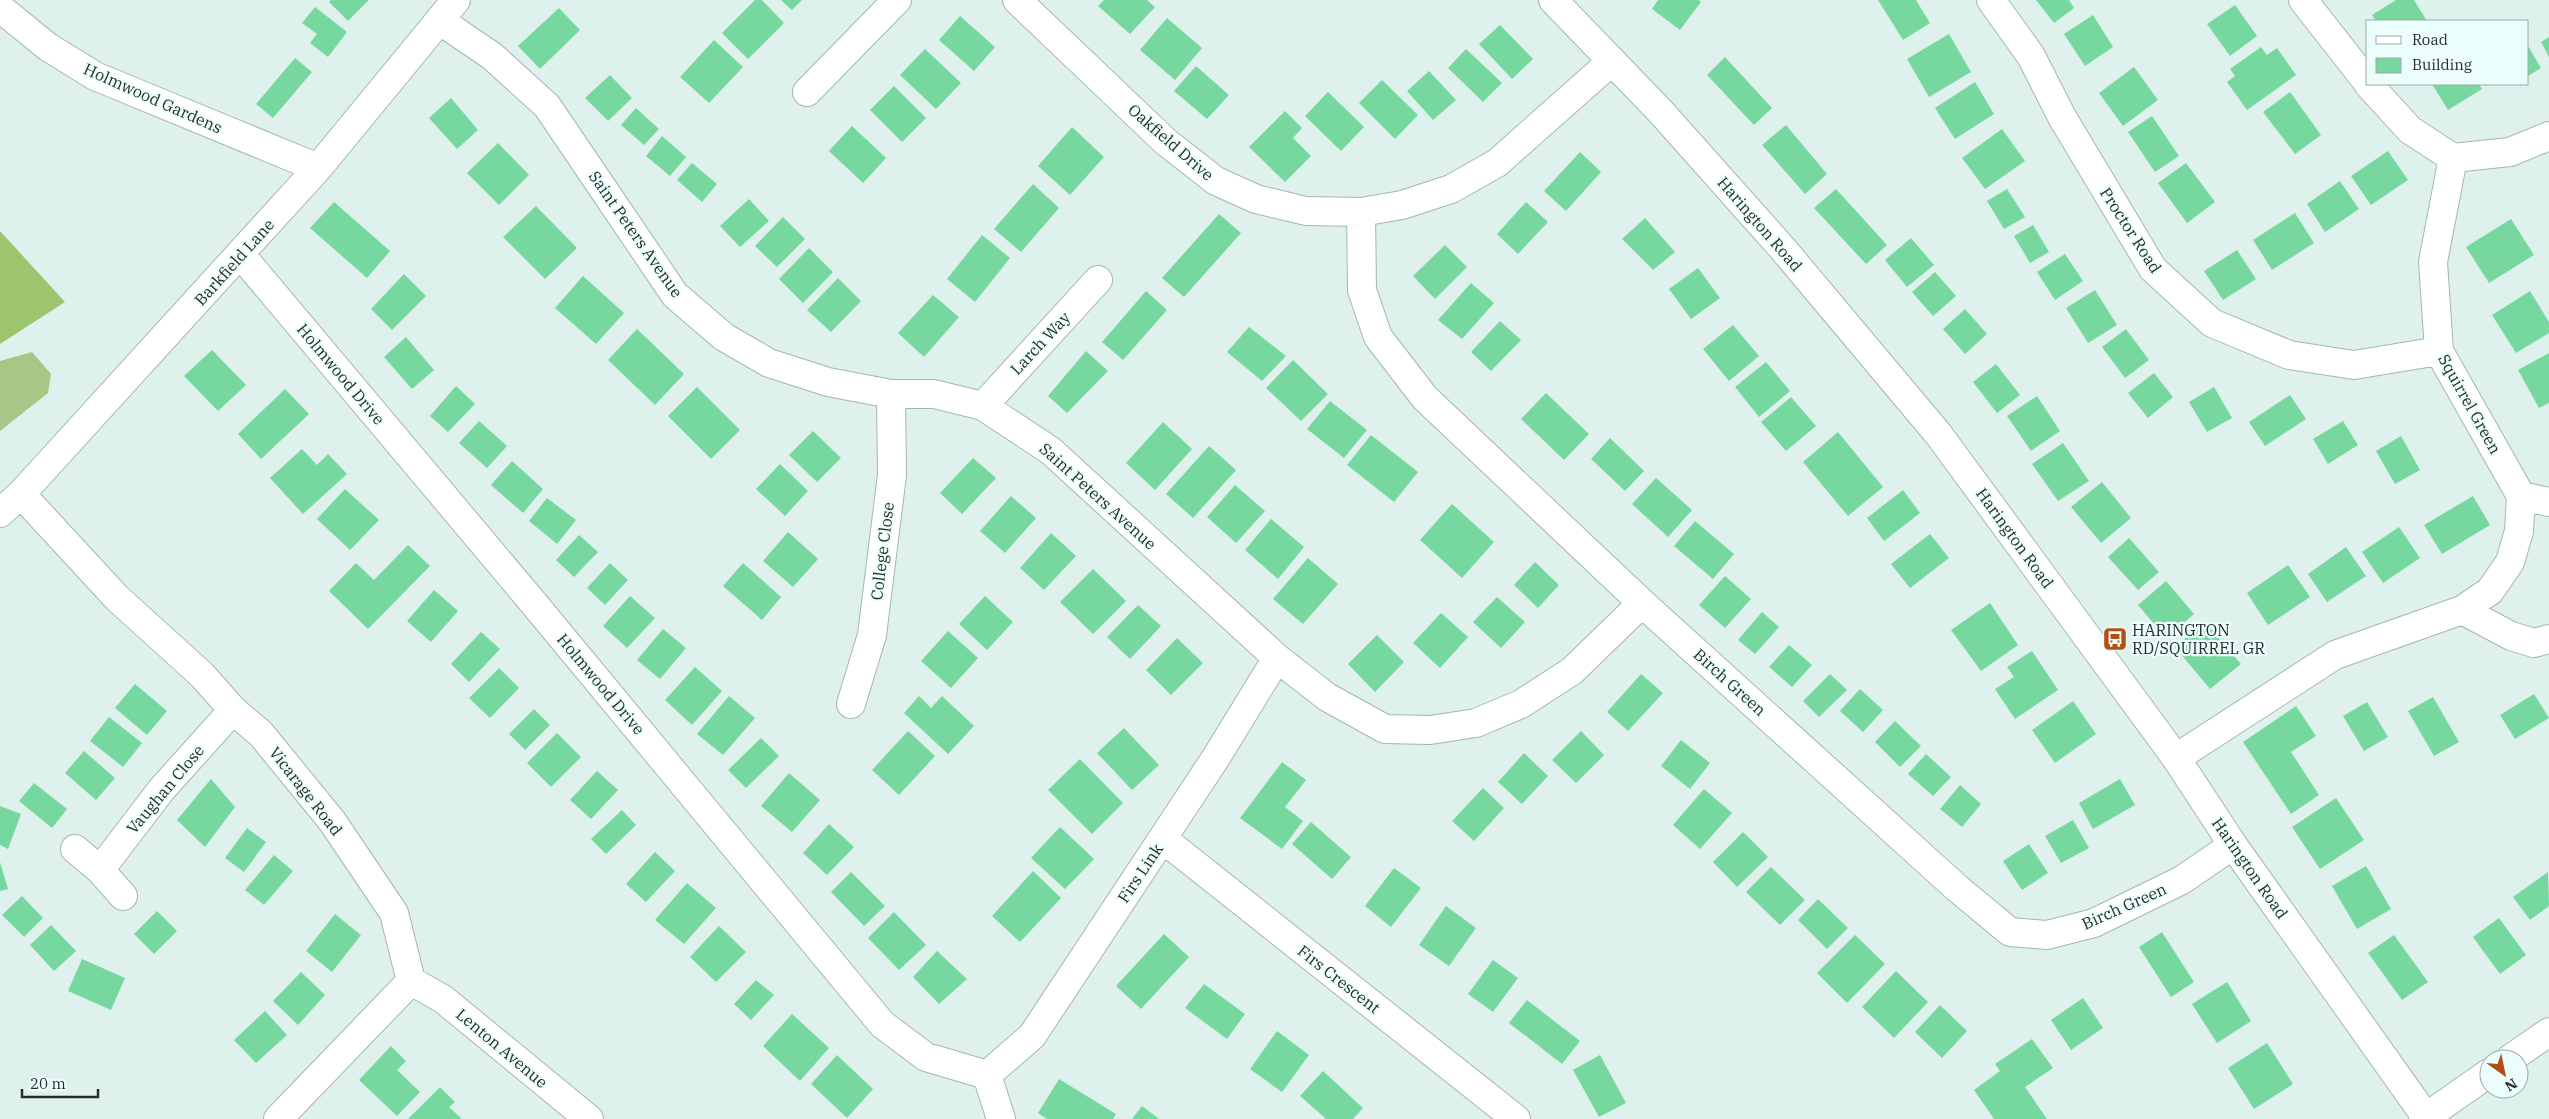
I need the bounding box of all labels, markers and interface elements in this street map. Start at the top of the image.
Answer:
legend [2366,20,2529,85]
text: Road [2412,30,2448,49]
text: Building [2412,55,2472,74]
street label: Holmwood Gardens [81,58,225,138]
street label: Oakfield Drive [1124,99,1218,185]
street label: Saint Peters Avenue [585,167,687,301]
street label: Harington Road [1713,172,1807,276]
street label: Proctor Road [2096,183,2166,277]
street label: Barkfield Lane [190,214,278,310]
street label: Larch Way [1006,307,1075,379]
street label: Holmwood Drive [293,319,389,429]
street label: Squirrel Green [2434,351,2506,457]
street label: Saint Peters Avenue [1036,438,1160,554]
street label: Harington Road [1972,484,2058,592]
street label: College Close [866,501,898,601]
place label: HARINGTON RD/SQUIRREL GR [2132,620,2265,658]
bus stop icon: HARINGTON RD/SQUIRREL GR [2102,626,2128,652]
street label: Holmwood Drive [553,629,649,739]
street label: Birch Green [1690,644,1770,720]
street label: Vaughan Close [122,740,208,838]
street label: Vicarage Road [265,743,347,840]
street label: Harington Road [2208,813,2293,923]
street label: Firs Link [1113,839,1167,907]
street label: Birch Green [2078,878,2170,934]
street label: Firs Crescent [1294,941,1385,1018]
street label: Lenton Avenue [452,1004,552,1092]
north arrow [2479,1049,2529,1099]
scale bar [22,1066,99,1098]
text: 20 m [30,1074,66,1093]
text: N [2502,1074,2521,1095]

